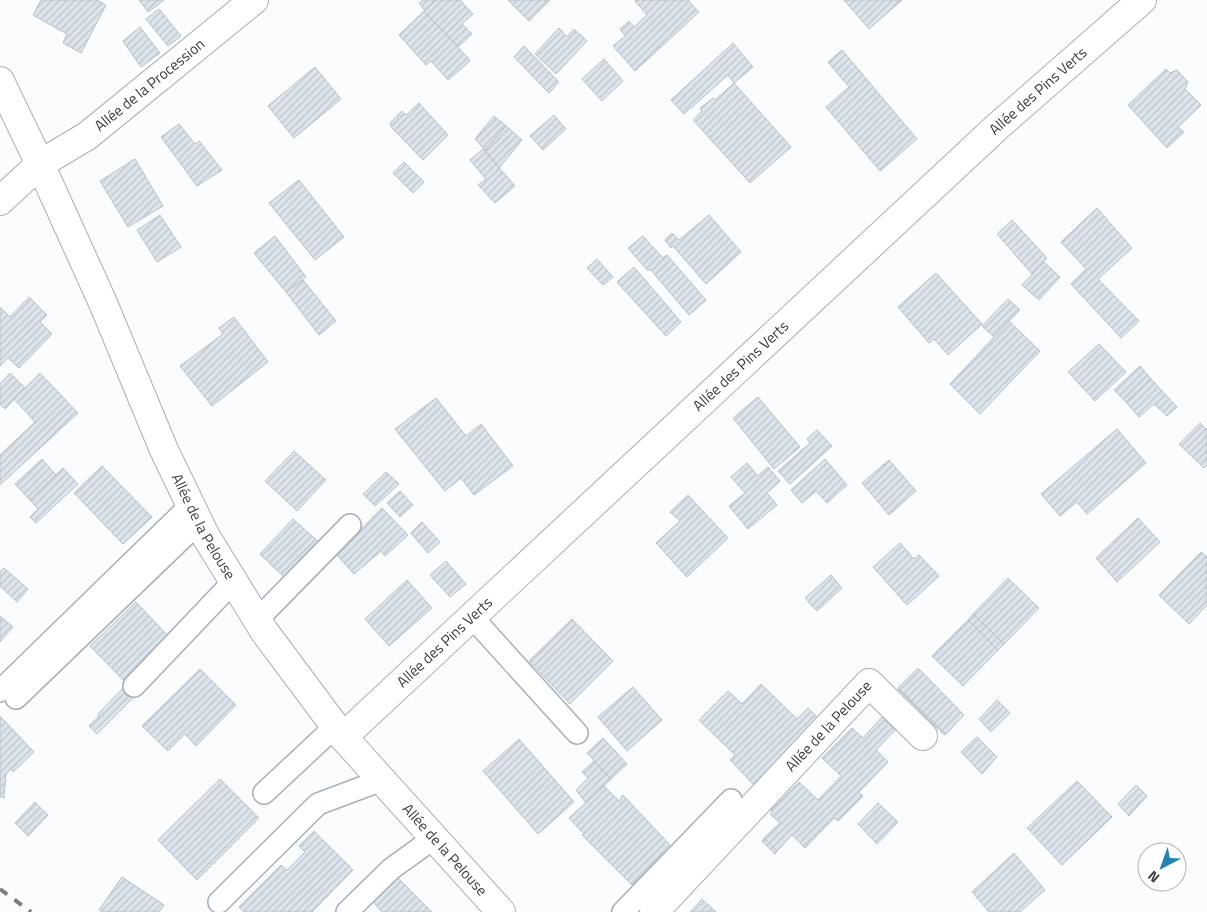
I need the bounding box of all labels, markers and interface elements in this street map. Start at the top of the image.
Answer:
street label: Allée de la Procession [89,33,210,137]
street label: Allée des Pins Verts [983,41,1092,140]
street label: Allée des Pins Verts [687,315,794,416]
street label: Allée de la Pelouse [166,469,242,584]
street label: Allée des Pins Verts [391,591,498,693]
street label: Allée de la Pelouse [779,675,877,777]
street label: Allée de la Pelouse [397,798,493,901]
north arrow [1137,842,1187,892]
text: N [1143,866,1164,888]

